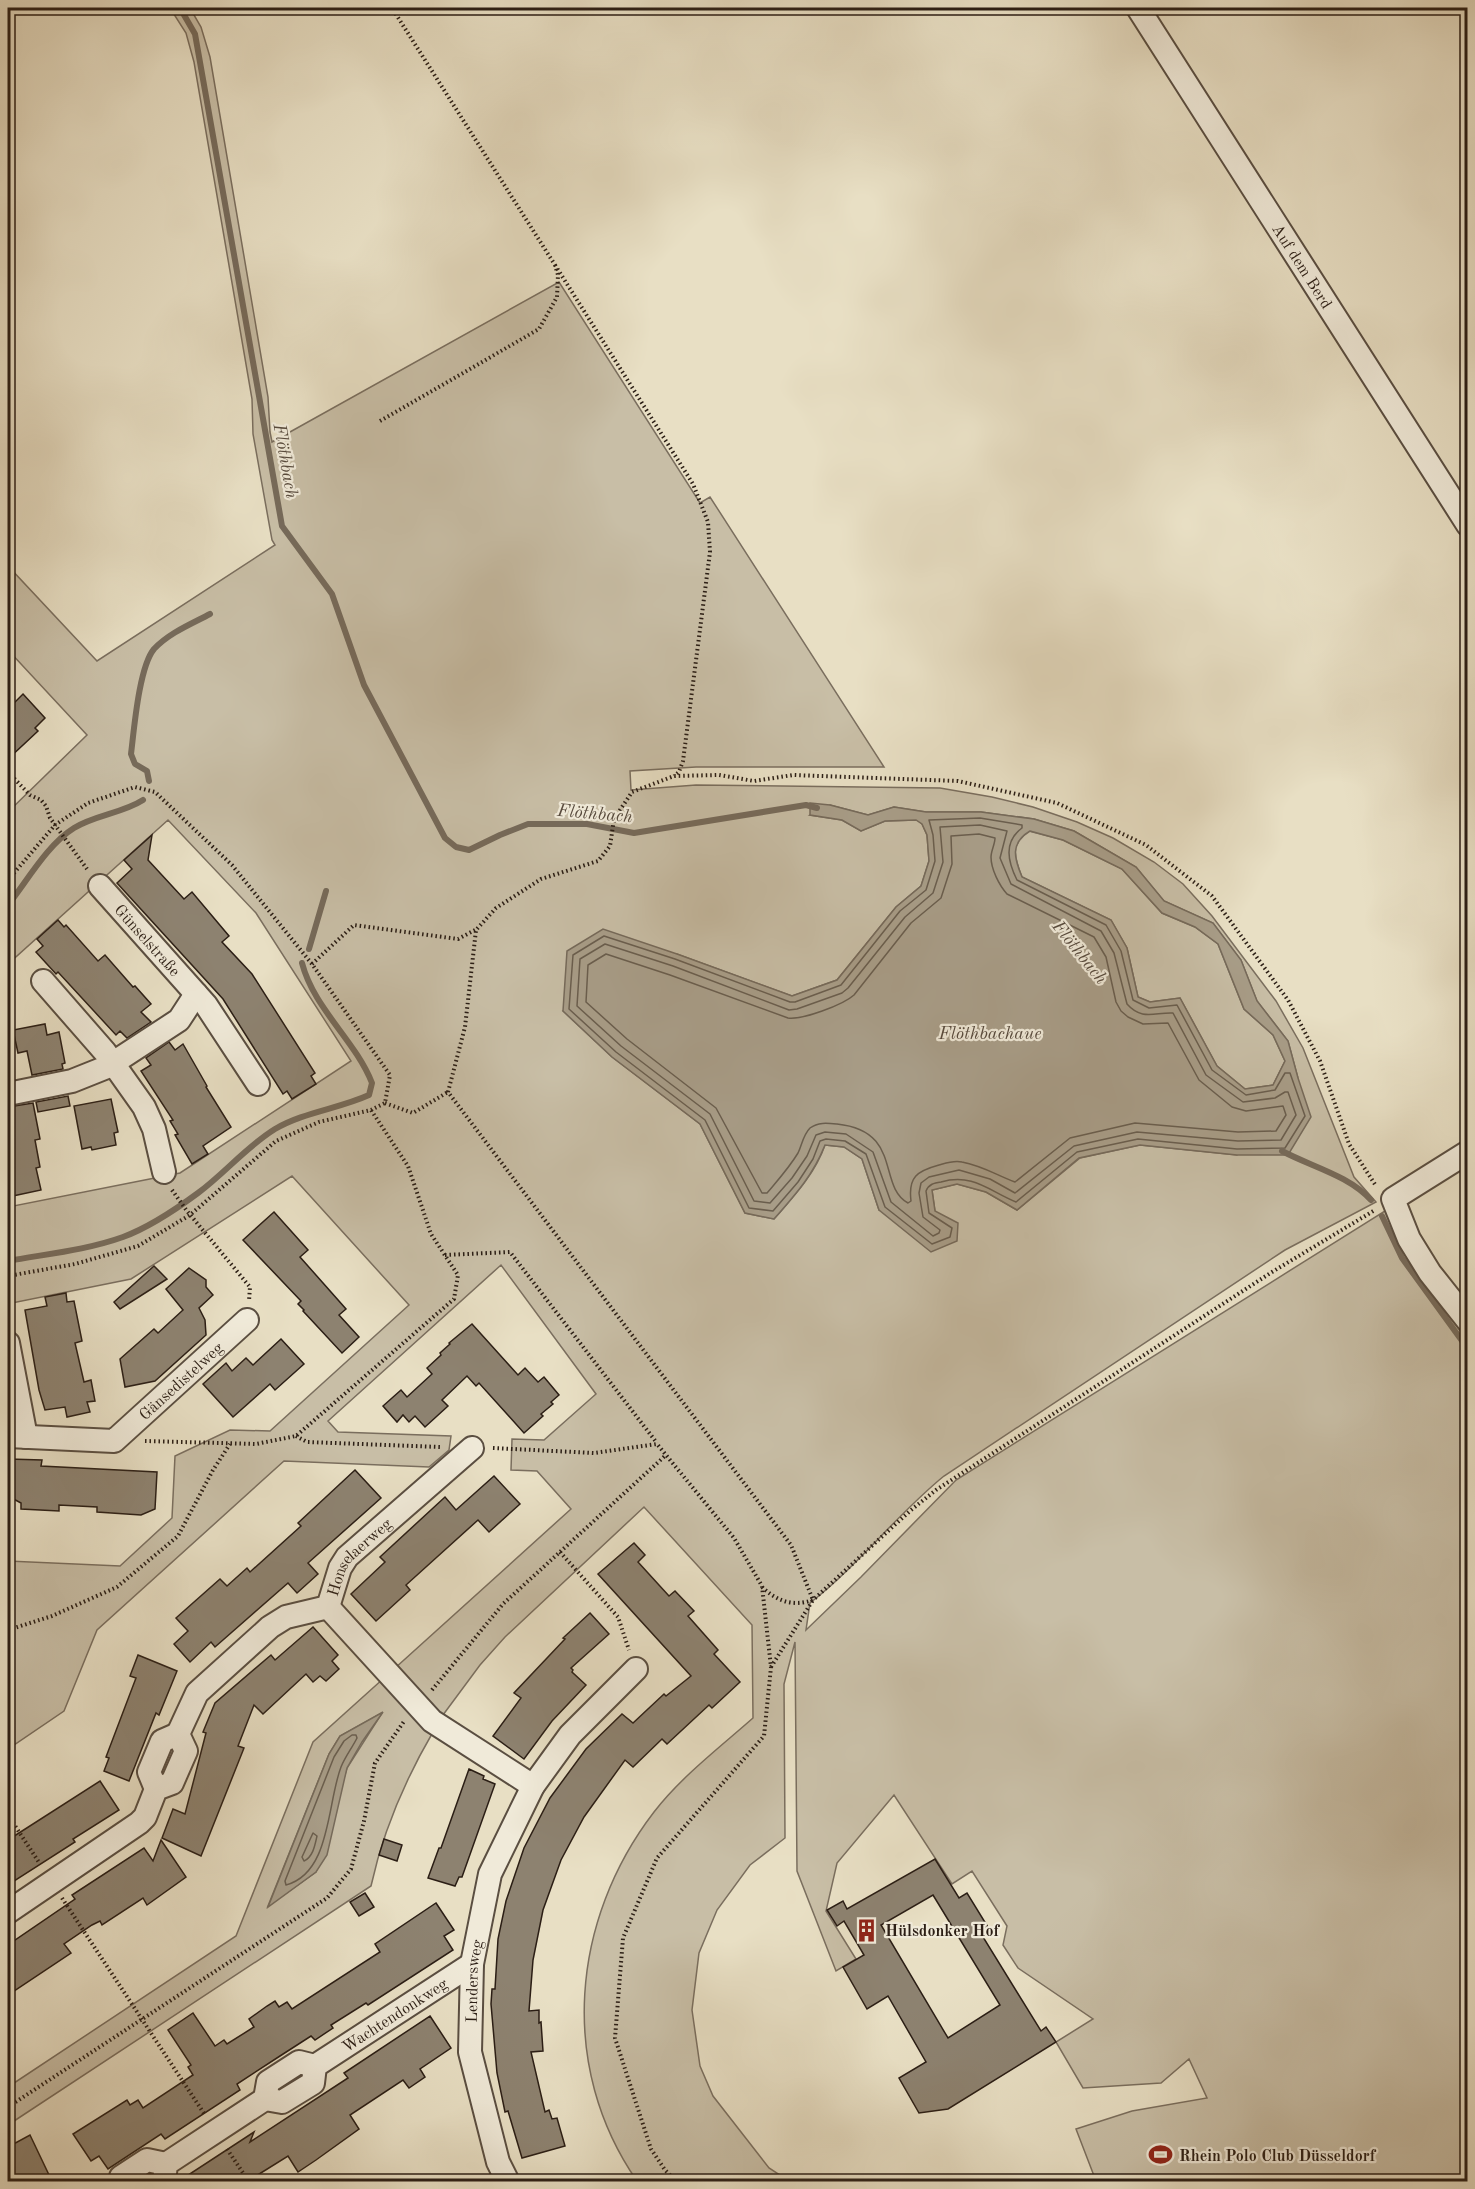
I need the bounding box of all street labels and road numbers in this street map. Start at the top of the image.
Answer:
street label: Auf dem Berd [1268,222,1334,312]
street label: Günselstraße [110,902,182,980]
street label: Gänsedistelweg [137,1340,227,1424]
street label: Honselaerweg [326,1516,396,1599]
street label: Lendersweg [465,1938,487,2023]
street label: Wachtendonkweg [340,1976,451,2056]

